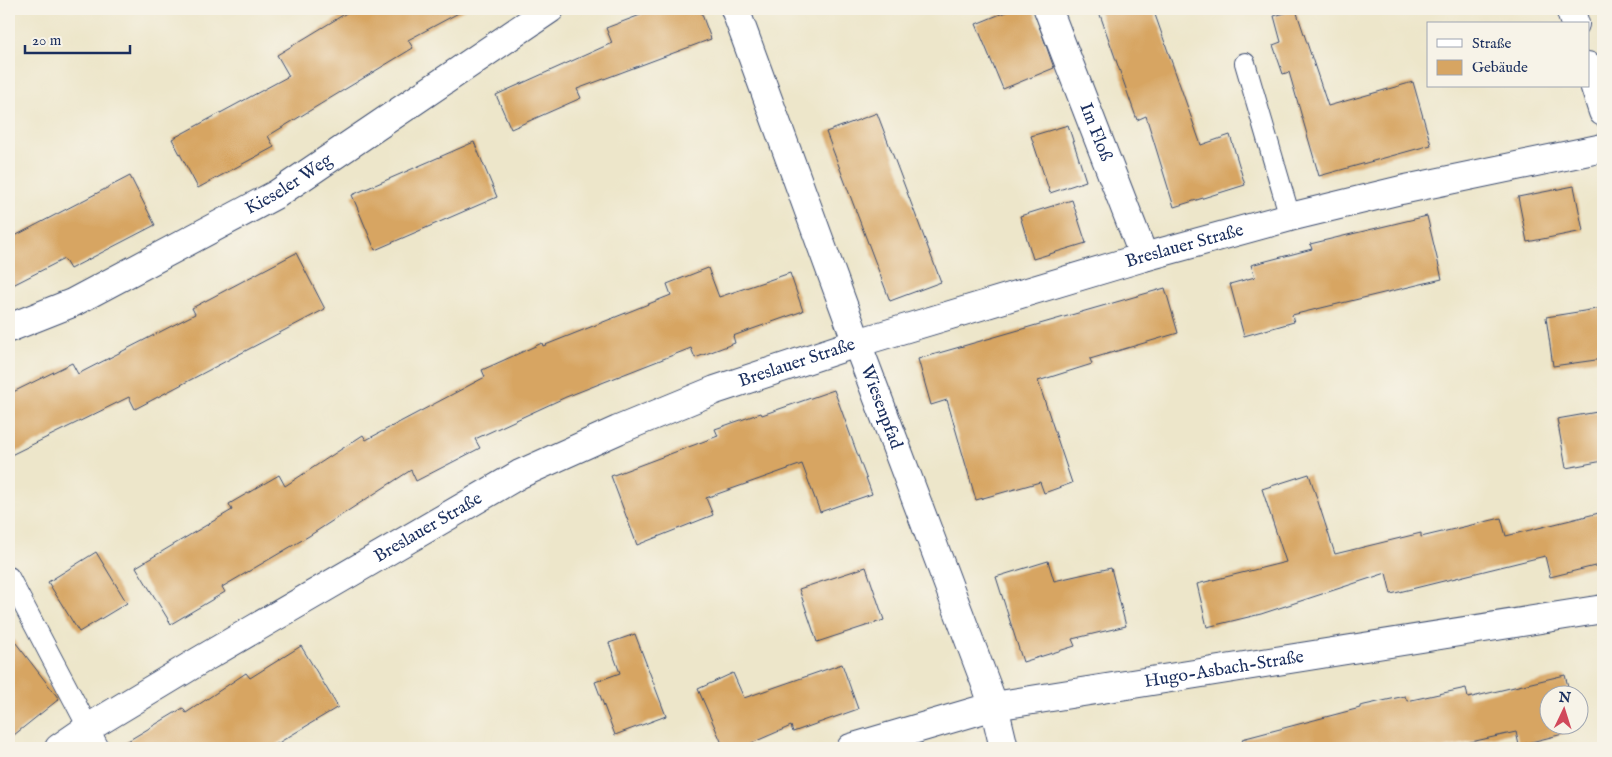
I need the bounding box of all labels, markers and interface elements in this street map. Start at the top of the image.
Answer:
scale bar [25,22,130,54]
legend [1427,22,1590,88]
text: 20 m [32,31,62,50]
text: Straße [1472,34,1512,53]
text: Gebäude [1472,58,1528,77]
street label: Im Floß [1074,100,1117,165]
street label: Kieseler Weg [241,148,337,220]
street label: Breslauer Straße [1123,219,1246,273]
street label: Breslauer Straße [736,333,858,393]
street label: Wiesenpfad [855,362,908,453]
street label: Breslauer Straße [370,487,486,568]
street label: Hugo-Asbach-Straße [1143,645,1306,693]
north arrow [1540,684,1590,734]
text: N [1557,689,1572,707]

